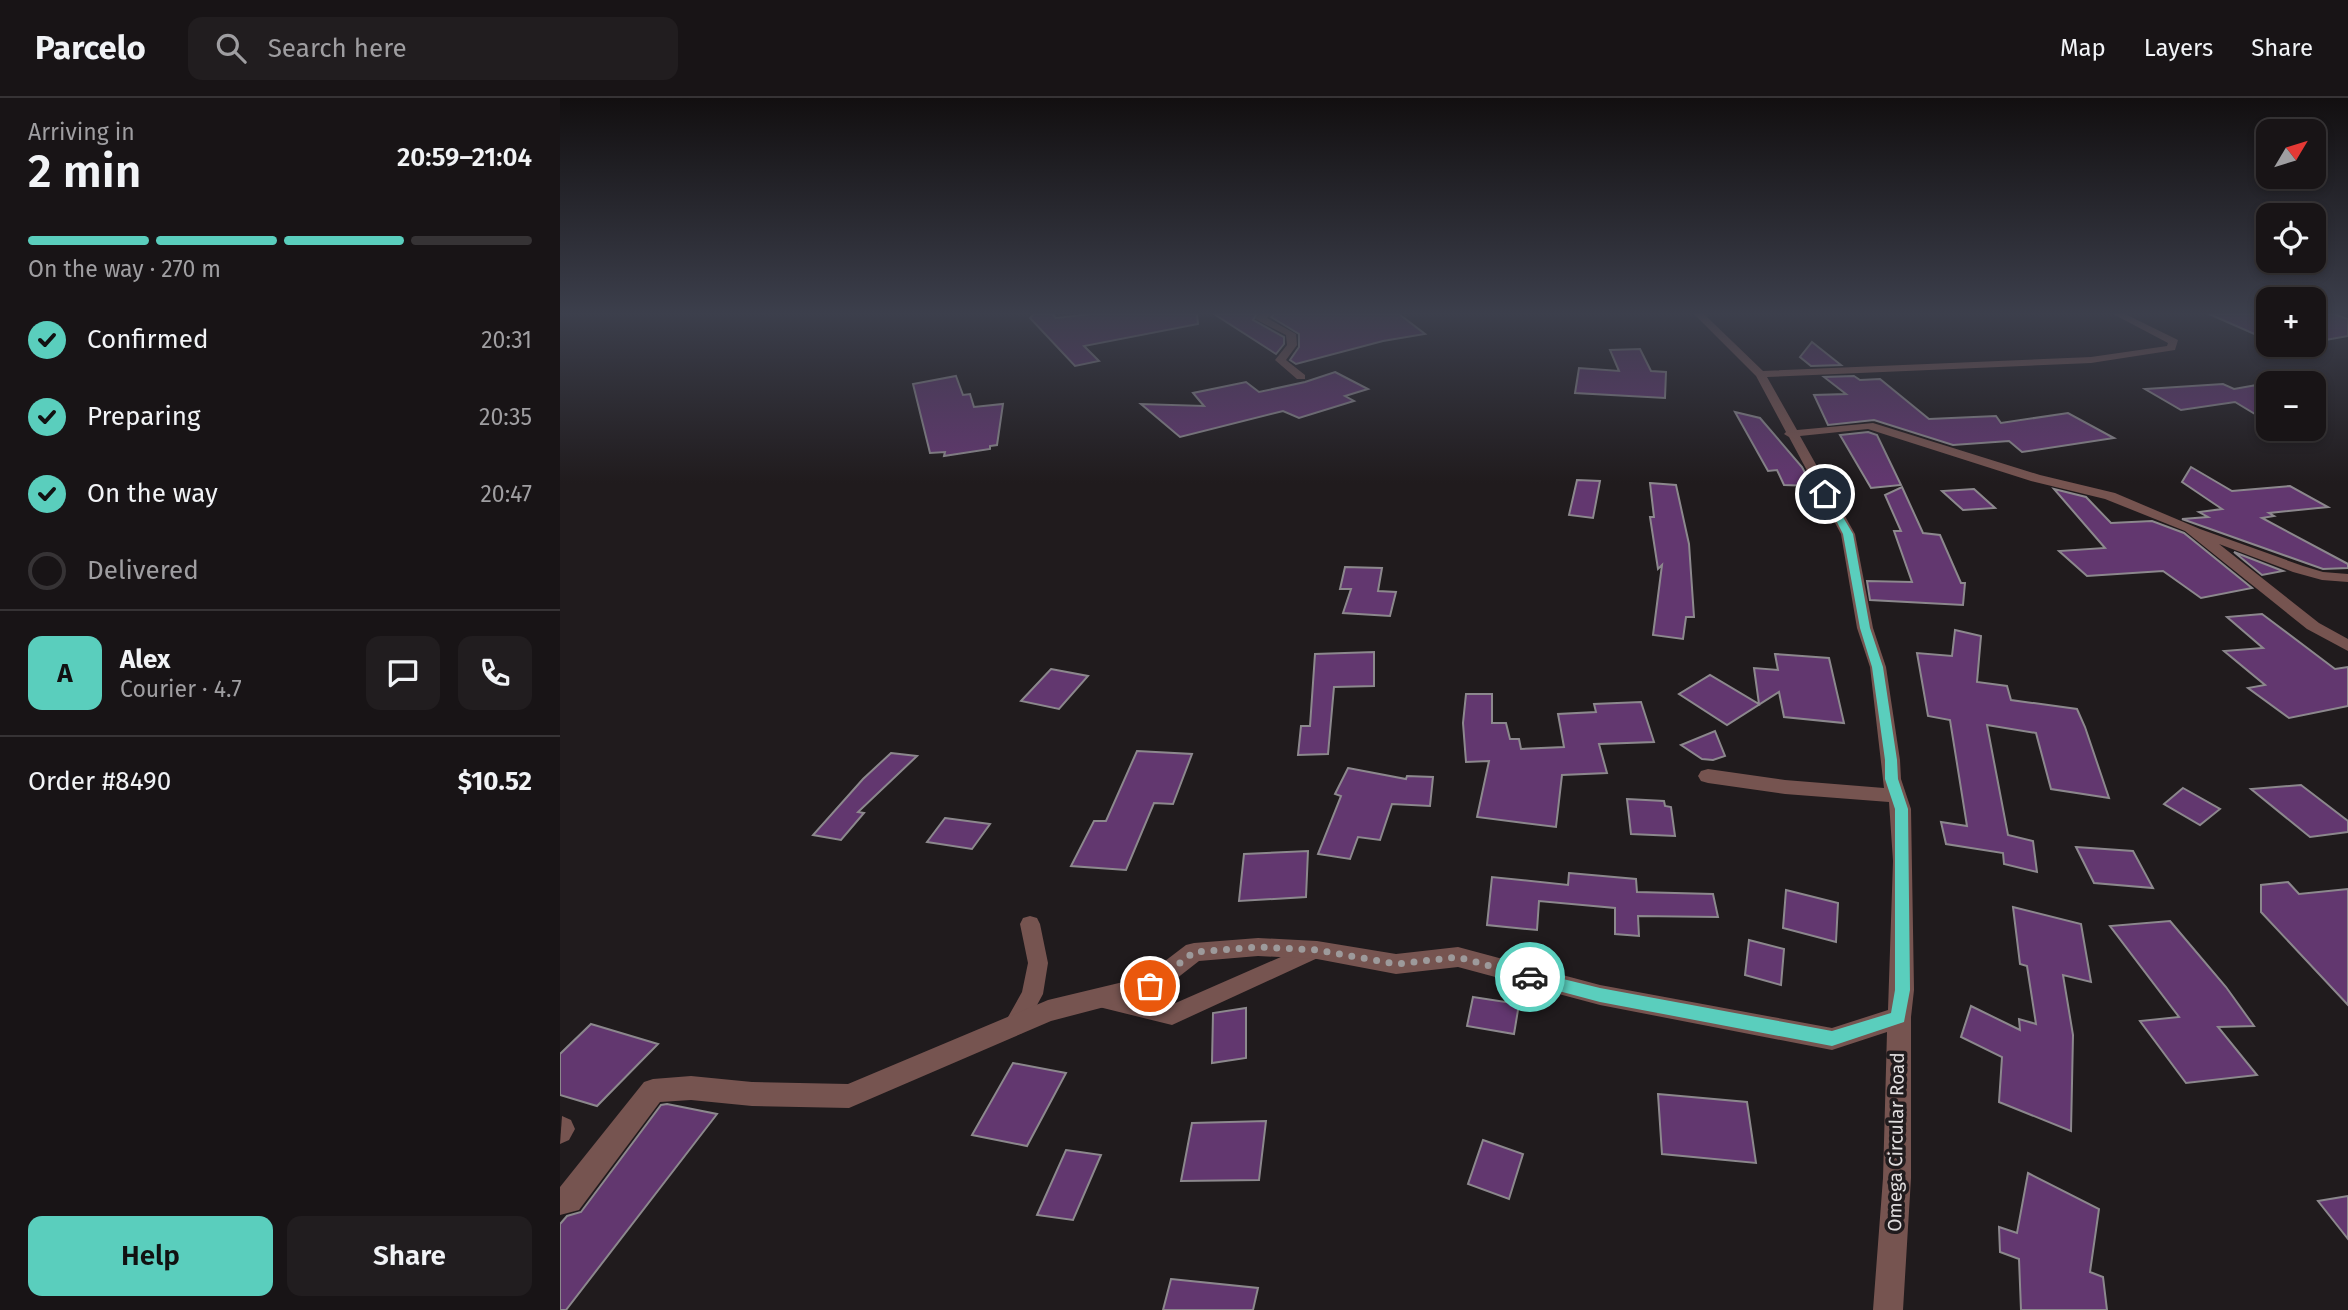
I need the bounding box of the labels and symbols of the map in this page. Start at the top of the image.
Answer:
north arrow [2256,119,2326,189]
pin [1795,464,1855,524]
courier [1495,942,1565,1012]
pin [1120,956,1180,1016]
street label: Omega Circular Road [1883,1052,1909,1232]

